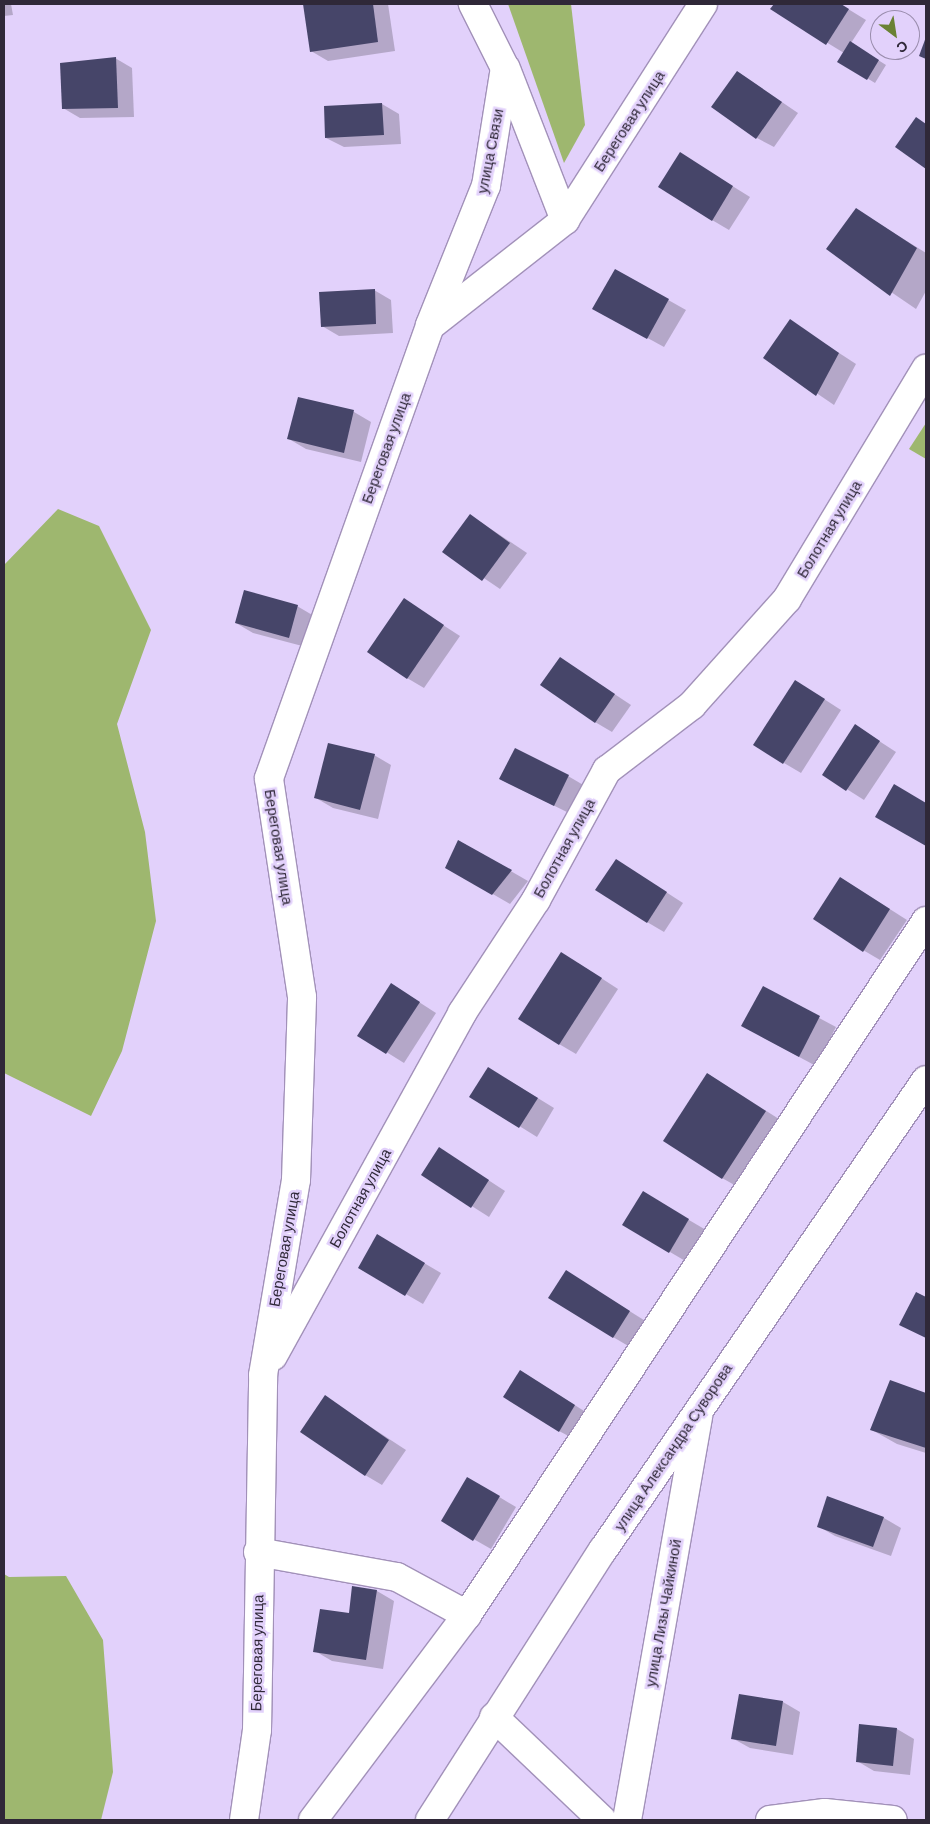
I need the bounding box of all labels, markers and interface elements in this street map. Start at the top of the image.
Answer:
north arrow [870,10,920,60]
text: С [894,38,911,57]
street label: Береговая улица [590,67,668,175]
street label: улица Связи [473,107,507,195]
street label: Береговая улица [358,390,414,506]
street label: Болотная улица [793,477,865,581]
street label: Береговая улица [261,788,297,906]
street label: Болотная улица [529,795,599,901]
street label: Болотная улица [325,1145,395,1251]
street label: Береговая улица [265,1190,303,1308]
street label: улица Александра Суворова [610,1360,736,1534]
street label: улица Лизы Чайкиной [641,1538,685,1688]
street label: Береговая улица [247,1594,267,1712]

